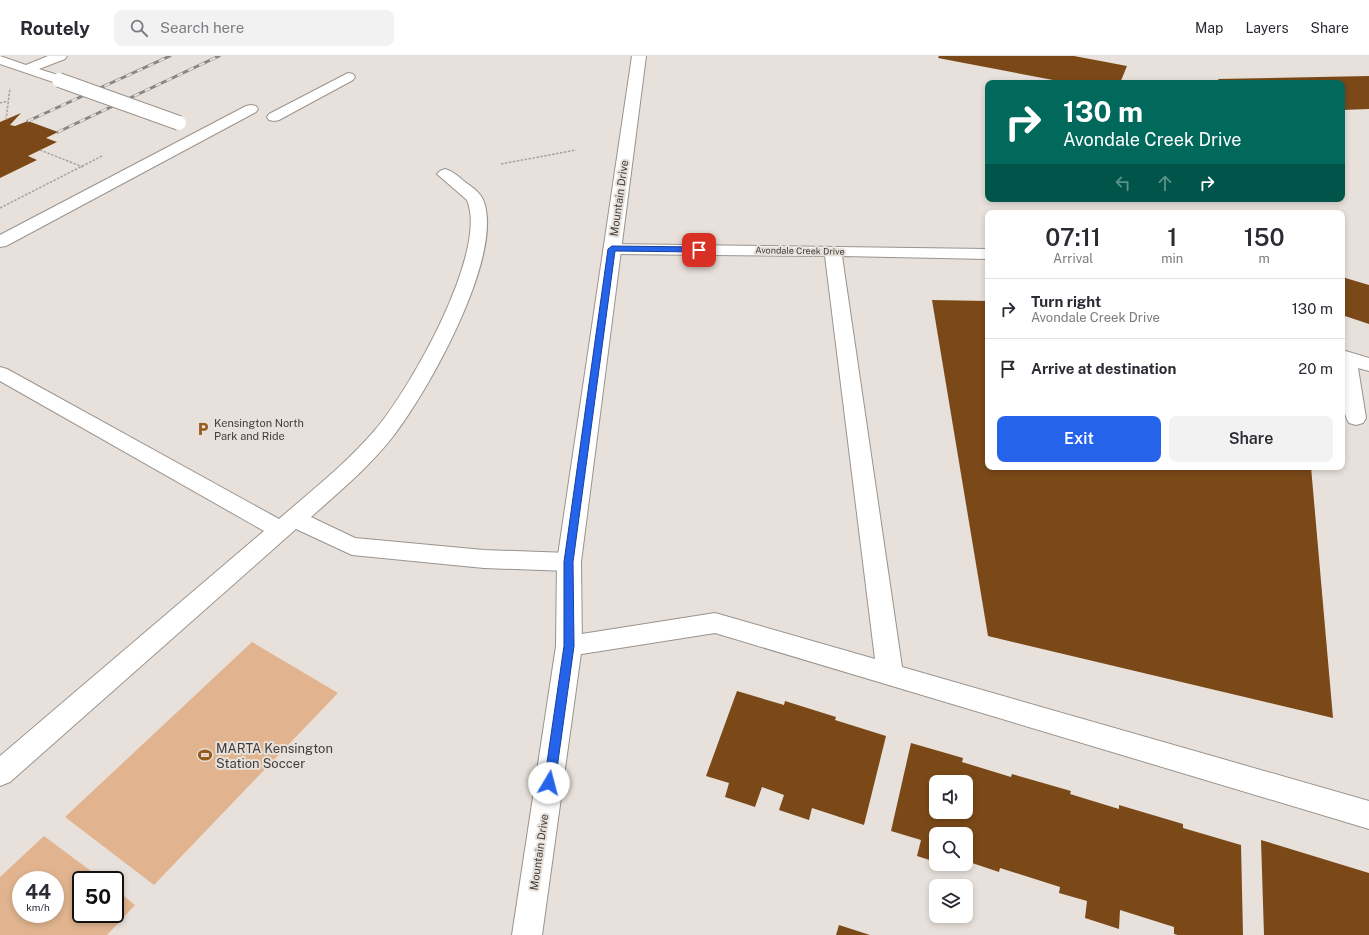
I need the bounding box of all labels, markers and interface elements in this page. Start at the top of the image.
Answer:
search box [114,10,394,46]
text: Routely [20,17,90,39]
icon: search [128,17,150,39]
text: Search here [160,19,244,36]
text: Map [1195,20,1223,36]
text: Layers [1245,20,1289,36]
text: Share [1311,20,1349,36]
text: 130 m [1063,95,1143,128]
icon: right [997,96,1049,148]
text: Avondale Creek Drive [1063,129,1242,150]
street label: Mountain Drive [608,159,630,237]
icon: left [1112,172,1134,194]
icon: ahead [1154,172,1176,194]
icon: right [1196,172,1218,194]
text: 07:11 [1045,223,1101,251]
text: 1 [1167,223,1177,251]
text: 150 [1244,223,1285,251]
pin [682,233,716,267]
icon: arrive [688,239,710,261]
street label: Avondale Creek Drive [755,244,845,257]
text: Arrival [1053,251,1093,266]
text: min [1161,251,1183,266]
text: m [1259,251,1270,266]
text: Turn right [1031,293,1101,310]
icon: right [997,298,1019,320]
text: 130 m [1292,300,1333,317]
text: Avondale Creek Drive [1031,310,1160,325]
icon: arrive [997,358,1019,380]
text: Arrive at destination [1031,360,1176,377]
text: 20 m [1298,360,1333,377]
button: Exit [997,416,1161,462]
button: Share [1169,416,1333,462]
place label: Kensington North Park and Ride [214,417,304,442]
parking icon: Kensington North Park and Ride [195,421,211,437]
place label: MARTA Kensington Station Soccer [216,741,333,771]
sports icon: MARTA Kensington Station Soccer [197,747,213,763]
position arrow [528,762,570,804]
map controls [929,775,973,923]
button: sound [929,775,973,819]
street label: Mountain Drive [528,813,550,891]
button: search [929,827,973,871]
speed limit sign: 50 [72,871,124,923]
button: layers [929,879,973,923]
text: 44 [25,880,51,904]
text: km/h [26,901,50,913]

